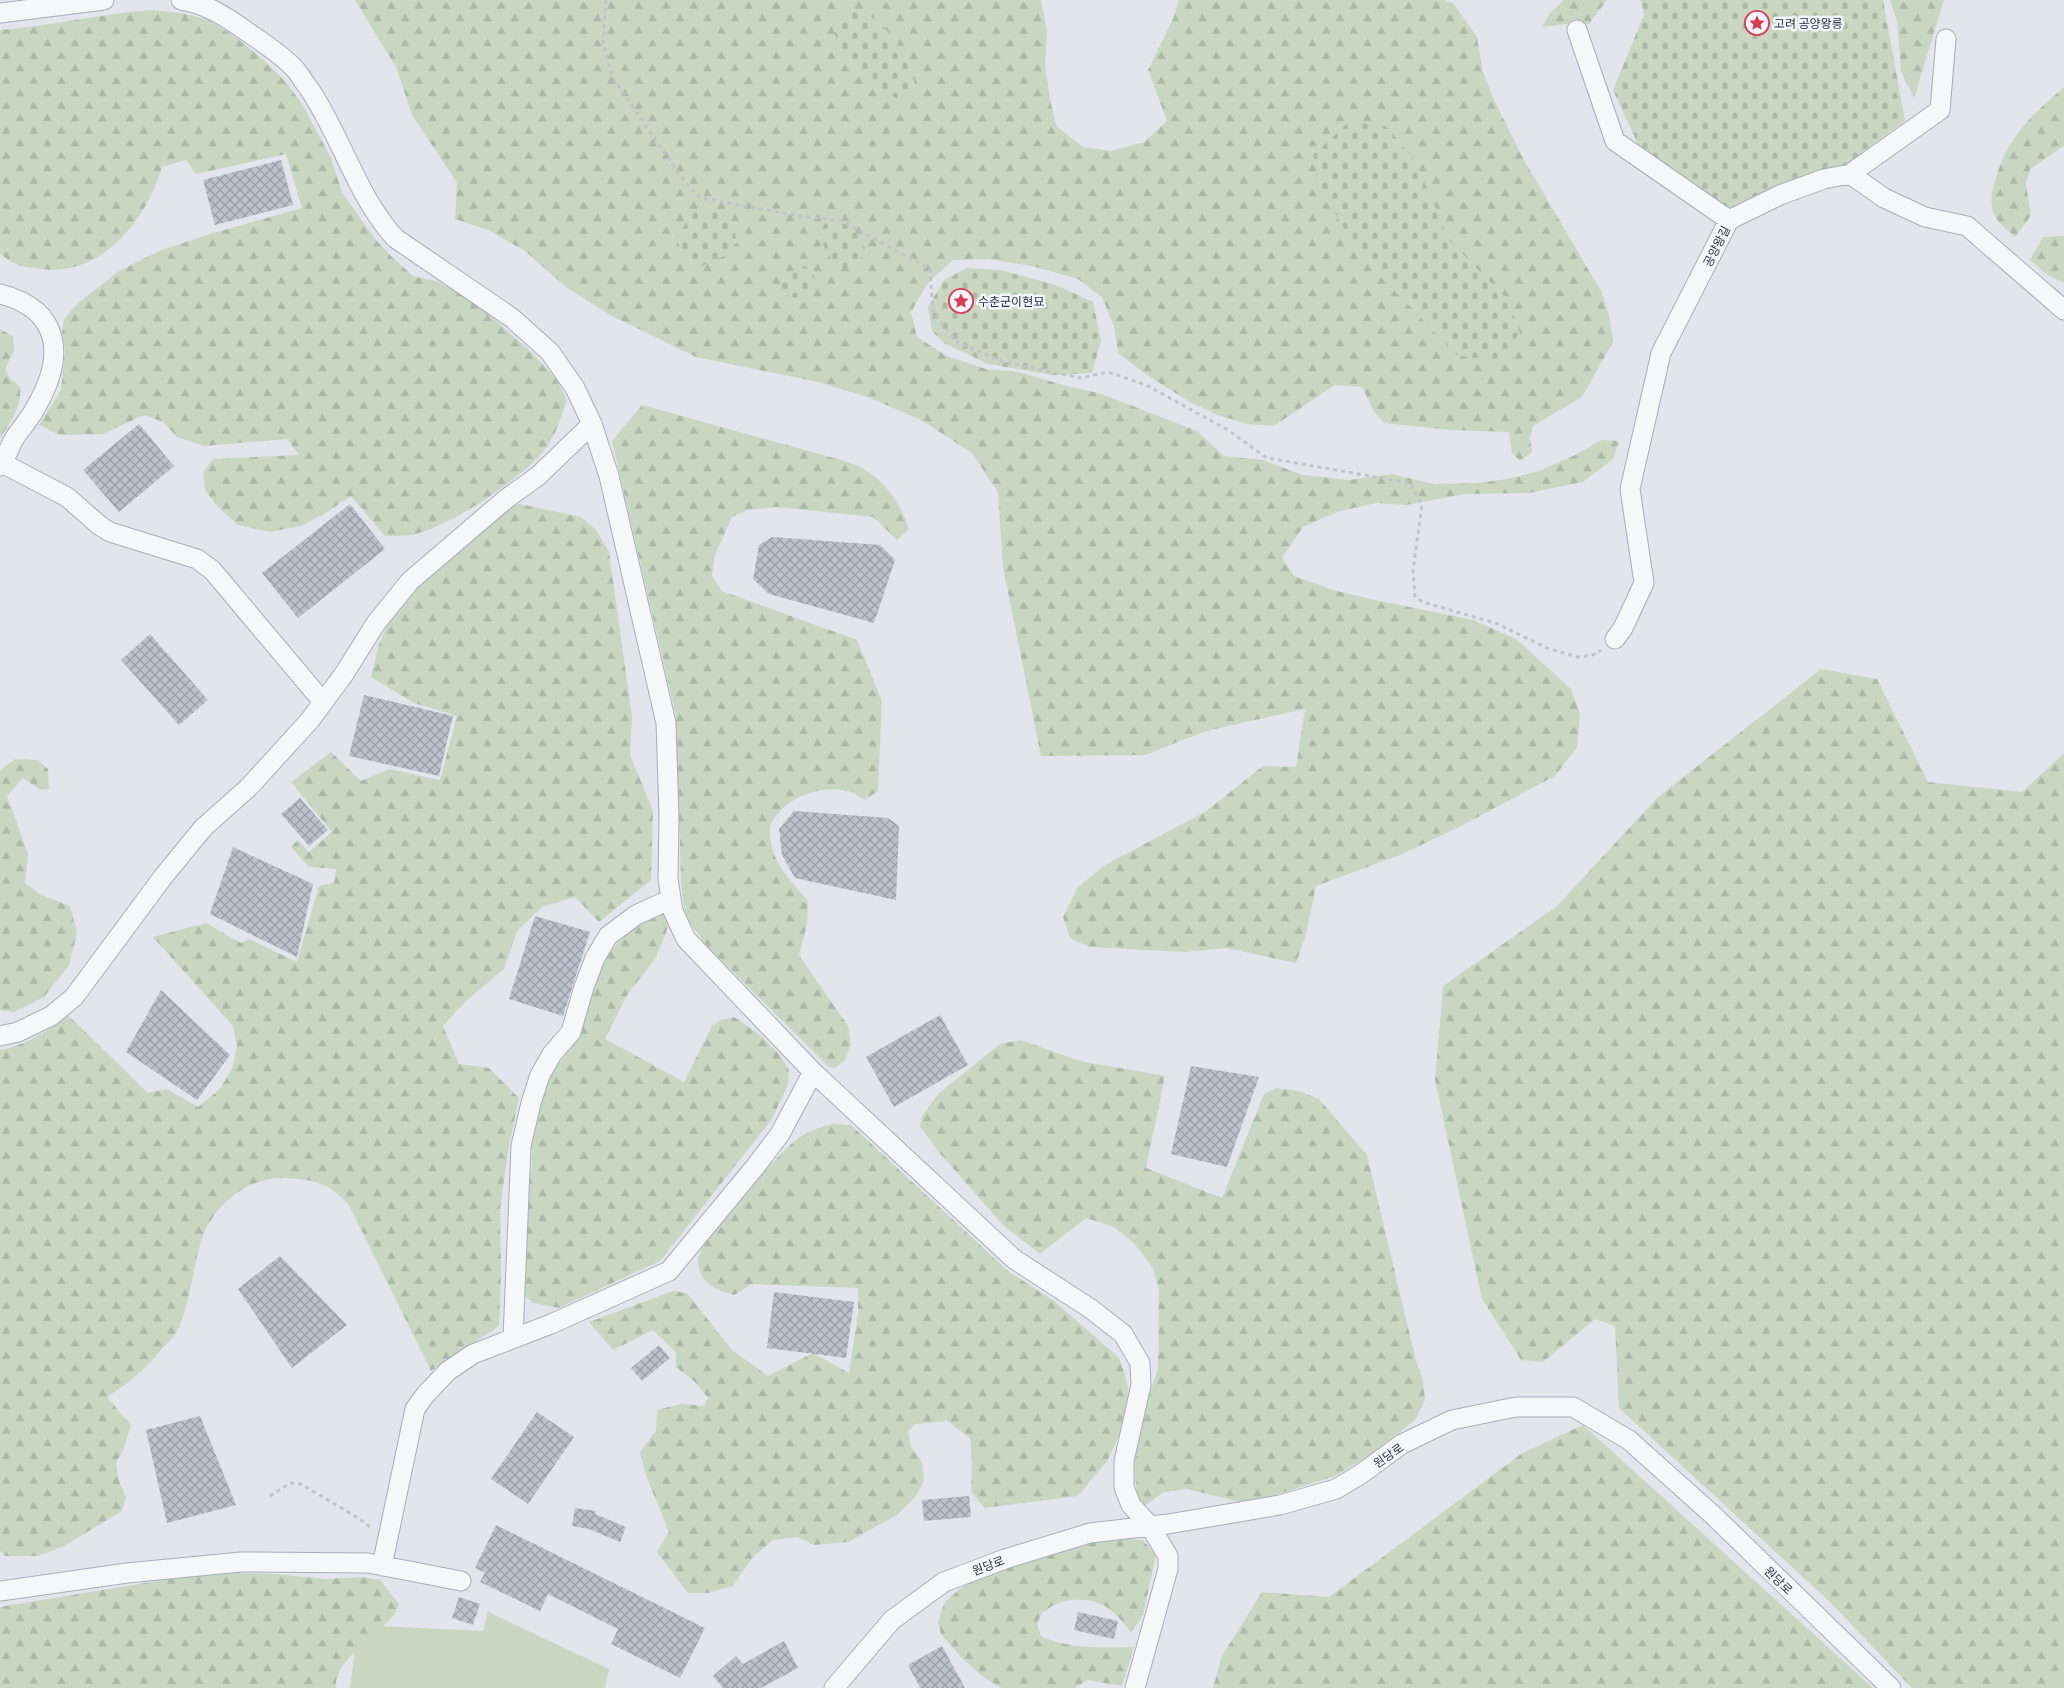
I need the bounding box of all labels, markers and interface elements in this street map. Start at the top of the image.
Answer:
place icon: 고려 공양왕릉 [1744,10,1770,36]
place label: 고려 공양왕릉 [1774,16,1843,30]
street label: 공양왕길 [1700,223,1732,269]
place icon: 수춘군이현묘 [948,288,974,314]
place label: 수춘군이현묘 [978,294,1044,308]
street label: 원당로 [1370,1440,1406,1470]
street label: 원당로 [970,1553,1006,1577]
street label: 원당로 [1762,1563,1796,1597]

